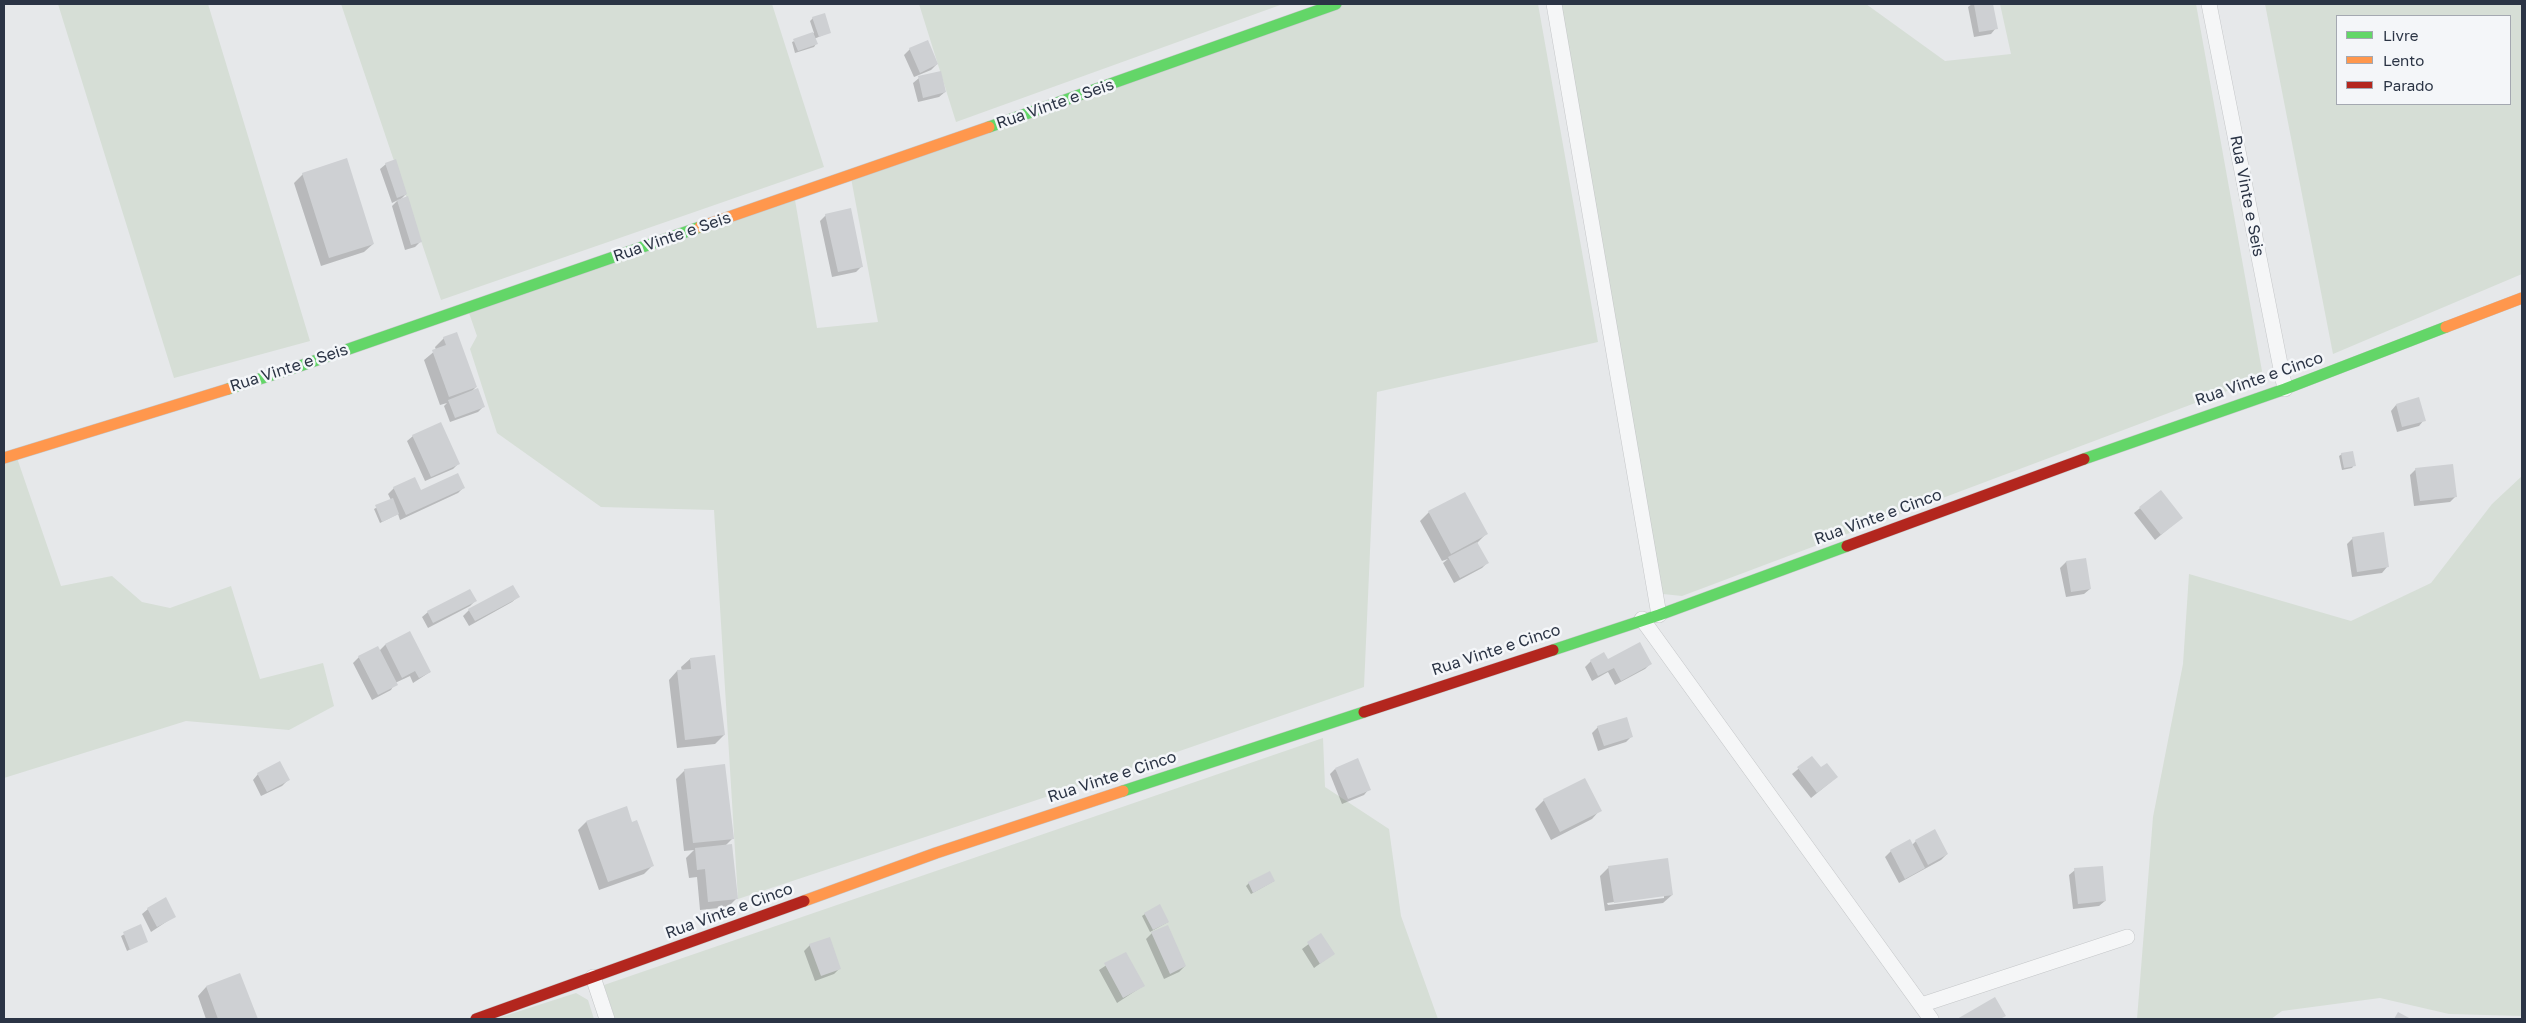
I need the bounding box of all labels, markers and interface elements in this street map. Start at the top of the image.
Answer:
legend [2336,15,2511,105]
text: Livre [2383,26,2418,44]
text: Lento [2383,51,2424,69]
street label: Rua Vinte e Seis [994,75,1116,133]
text: Parado [2383,76,2434,94]
street label: Rua Vinte e Seis [2226,134,2268,258]
street label: Rua Vinte e Seis [611,208,733,266]
street label: Rua Vinte e Seis [227,340,351,396]
street label: Rua Vinte e Cinco [2192,348,2326,410]
street label: Rua Vinte e Cinco [1812,485,1944,549]
street label: Rua Vinte e Cinco [1429,620,1563,680]
street label: Rua Vinte e Cinco [1045,747,1179,807]
street label: Rua Vinte e Cinco [663,879,795,943]

